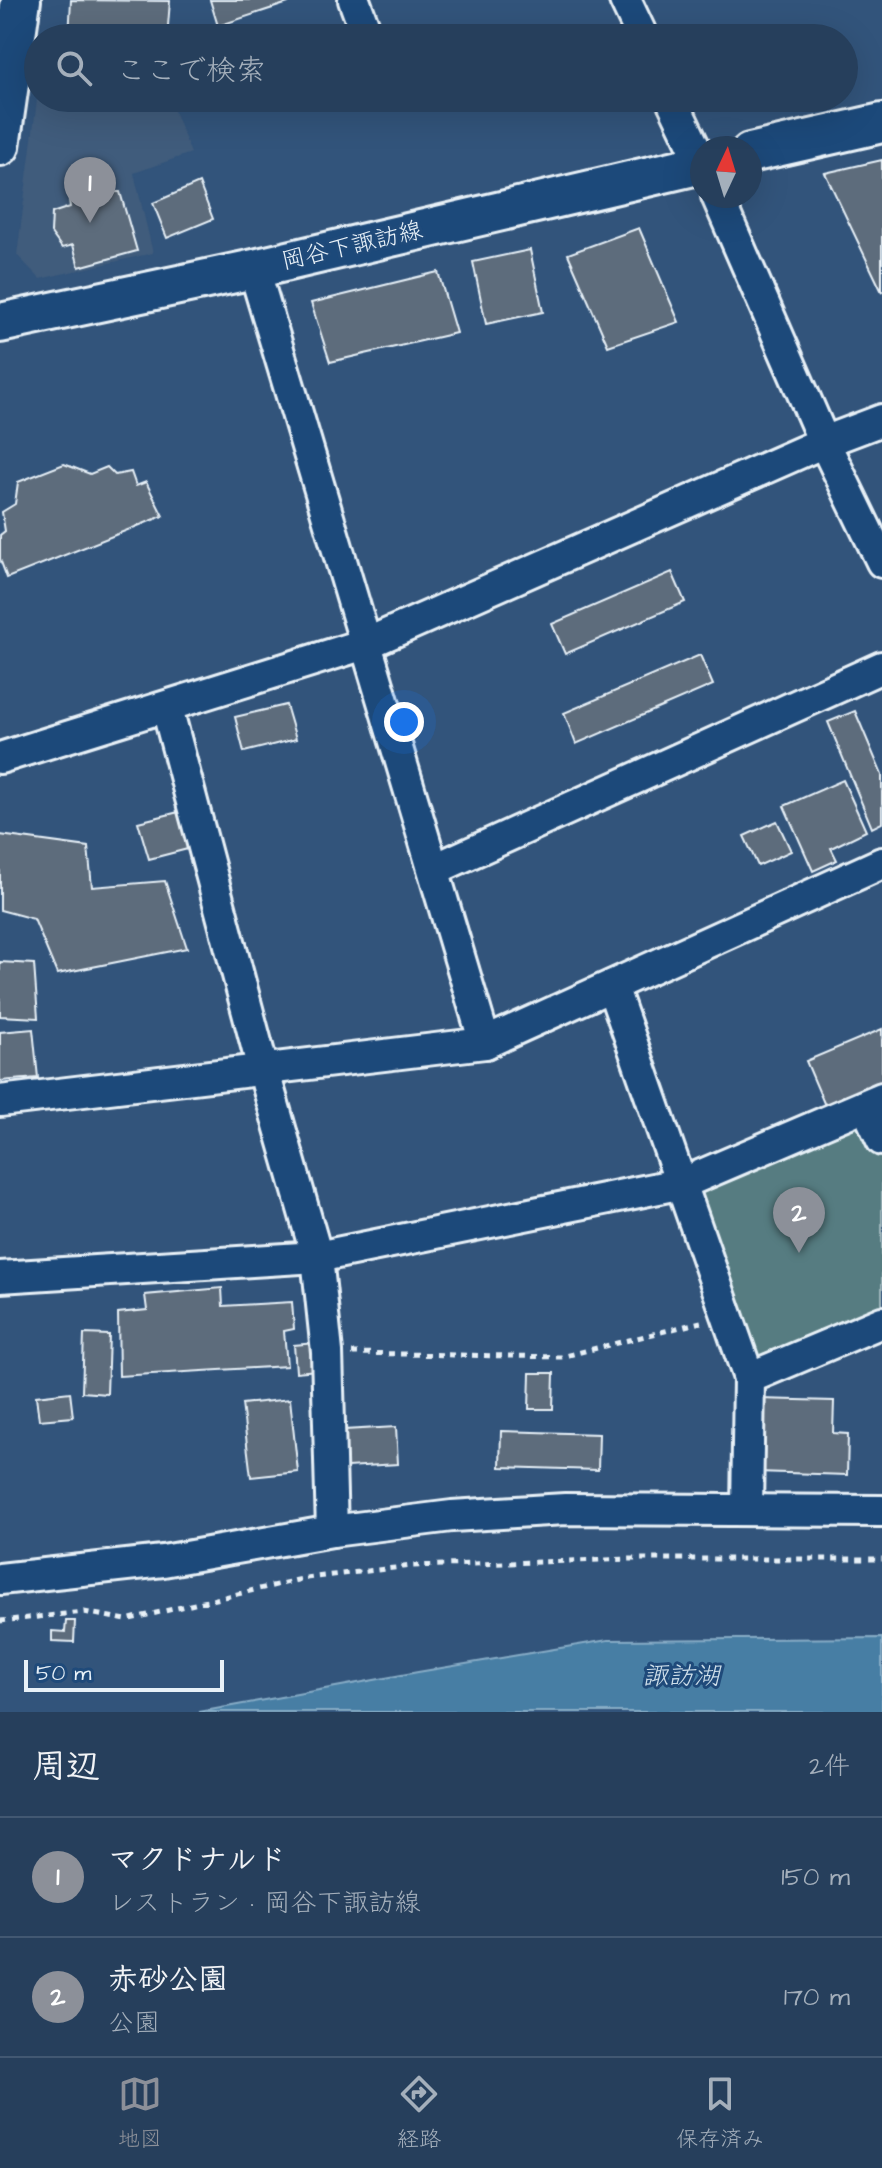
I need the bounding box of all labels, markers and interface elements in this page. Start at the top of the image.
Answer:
search box [24,24,858,112]
icon: search [52,46,96,90]
text: ここで検索 [116,50,266,92]
north arrow [690,136,762,208]
pin: 1 [64,157,116,223]
street label: 岡谷下諏訪線 [278,213,426,279]
your location [384,702,424,742]
pin: 2 [773,1187,825,1253]
scale bar [24,1656,224,1692]
text: 50 m [36,1658,91,1689]
water label: 諏訪湖 [642,1658,722,1694]
text: 周辺 [32,1743,100,1791]
text: 2件 [809,1748,850,1784]
text: マクドナルド [108,1839,287,1881]
text: 1 [56,1859,60,1895]
text: 150 m [781,1859,850,1895]
text: レストラン · 岡谷下諏訪線 [108,1885,421,1921]
text: 赤砂公園 [108,1959,228,2001]
text: 2 [51,1979,65,2015]
text: 170 m [784,1979,850,2015]
text: 公園 [108,2005,160,2041]
tab: 地図 [118,2072,162,2155]
tab: 経路 [397,2072,441,2155]
tab: 保存済み [676,2072,764,2155]

